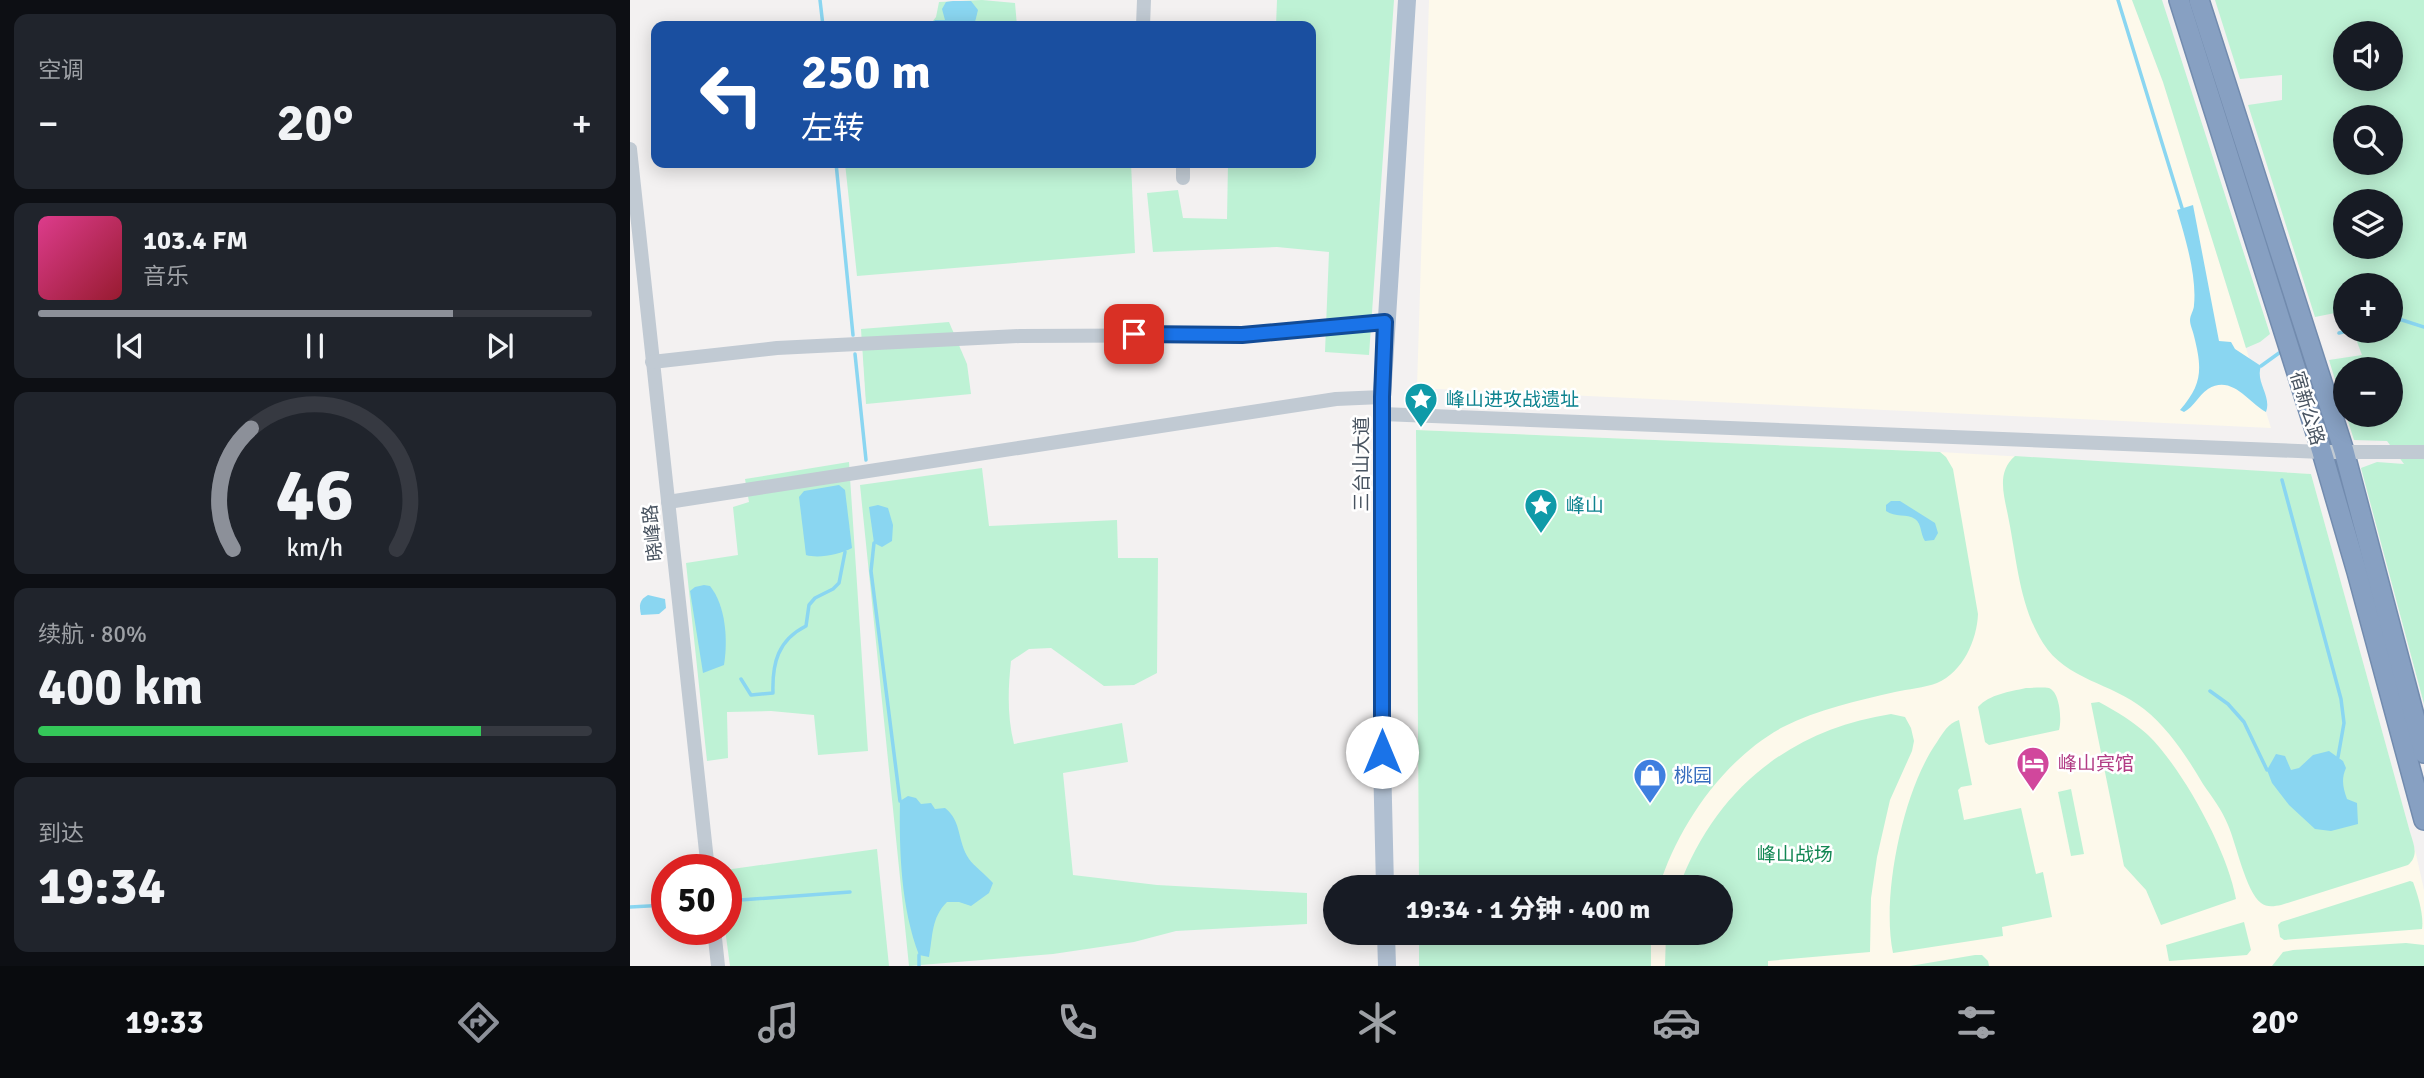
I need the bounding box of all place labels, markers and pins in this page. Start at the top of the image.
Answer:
pin [1104,304,1164,364]
place icon: 峰山进攻战遗址 [1402,380,1440,429]
place label: 峰山进攻战遗址 [1446,388,1579,412]
place icon: 峰山 [1522,486,1560,535]
place label: 峰山 [1566,494,1604,518]
hotel icon: 峰山宾馆 [2014,744,2052,793]
place label: 峰山宾馆 [2058,752,2134,776]
shop icon: 桃园 [1631,756,1669,805]
place label: 桃园 [1674,764,1712,788]

